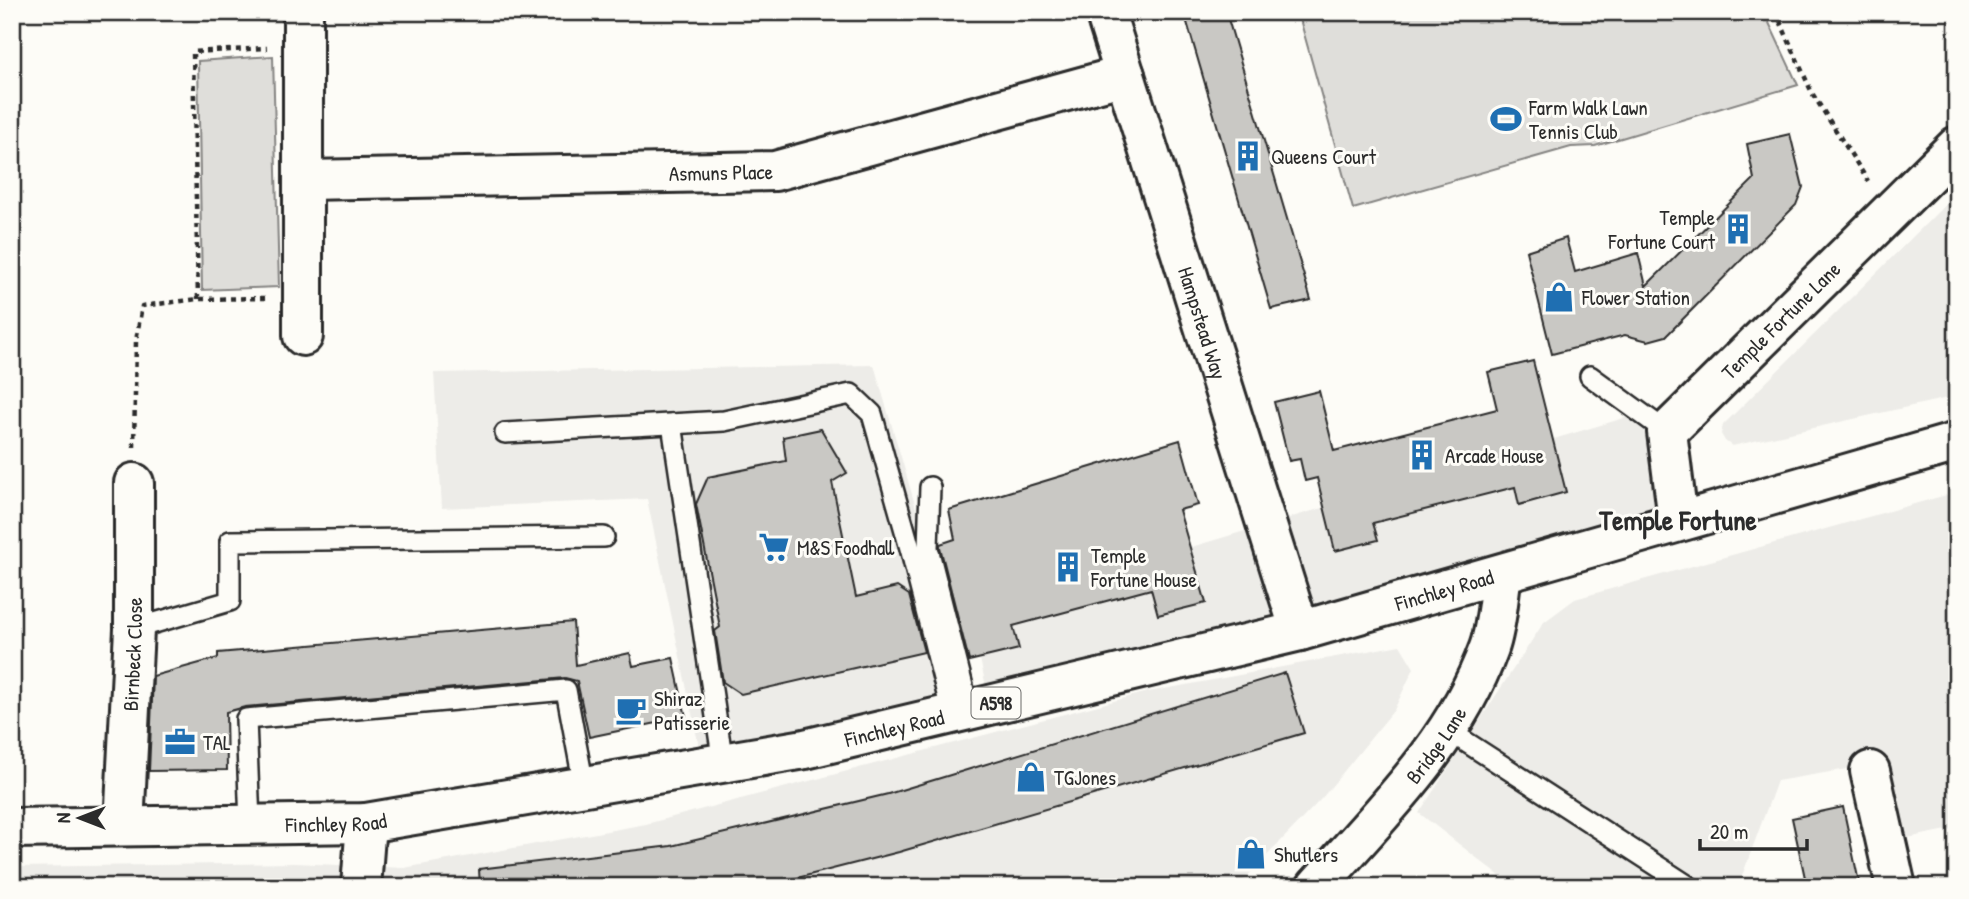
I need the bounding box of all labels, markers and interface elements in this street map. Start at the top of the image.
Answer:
place label: Farm Walk Lawn Tennis Club [1528,93,1648,146]
sports icon: Farm Walk Lawn Tennis Club [1489,102,1523,136]
building icon: Queens Court [1231,139,1265,173]
place label: Queens Court [1271,142,1377,171]
street label: Asmuns Place [669,157,773,188]
place label: Temple Fortune Court [1608,203,1716,256]
building icon: Temple Fortune Court [1721,212,1755,246]
street label: Temple Fortune Lane [1714,255,1846,386]
street label: Hampstead Way [1172,263,1234,383]
shop icon: Flower Station [1542,280,1576,314]
place label: Flower Station [1581,283,1690,312]
building icon: Arcade House [1405,438,1439,472]
place label: Arcade House [1445,441,1544,470]
district label: Temple Fortune [1598,501,1758,540]
supermarket icon: M&S Foodhall [757,530,791,564]
place label: M&S Foodhall [797,533,895,562]
place label: Temple Fortune House [1090,541,1197,594]
building icon: Temple Fortune House [1051,550,1085,584]
street label: Finchley Road [1390,562,1497,618]
street label: Birnbeck Close [115,597,149,712]
place label: Shiraz Patisserie [654,684,730,737]
road number: A598 [972,688,1020,718]
cafe icon: Shiraz Patisserie [614,693,648,727]
street label: Bridge Lane [1399,701,1473,790]
street label: Finchley Road [841,702,947,754]
office icon: TAL [163,725,197,759]
place label: TAL [203,728,231,757]
shop icon: TGJones [1014,760,1048,794]
place label: TGJones [1054,763,1116,792]
north arrow [46,783,116,853]
street label: Finchley Road [284,805,389,839]
scale bar [1700,808,1806,852]
text: N [50,813,76,823]
text: 20 m [1710,817,1748,846]
shop icon: Shutlers [1234,837,1268,871]
place label: Shutlers [1274,840,1338,869]

